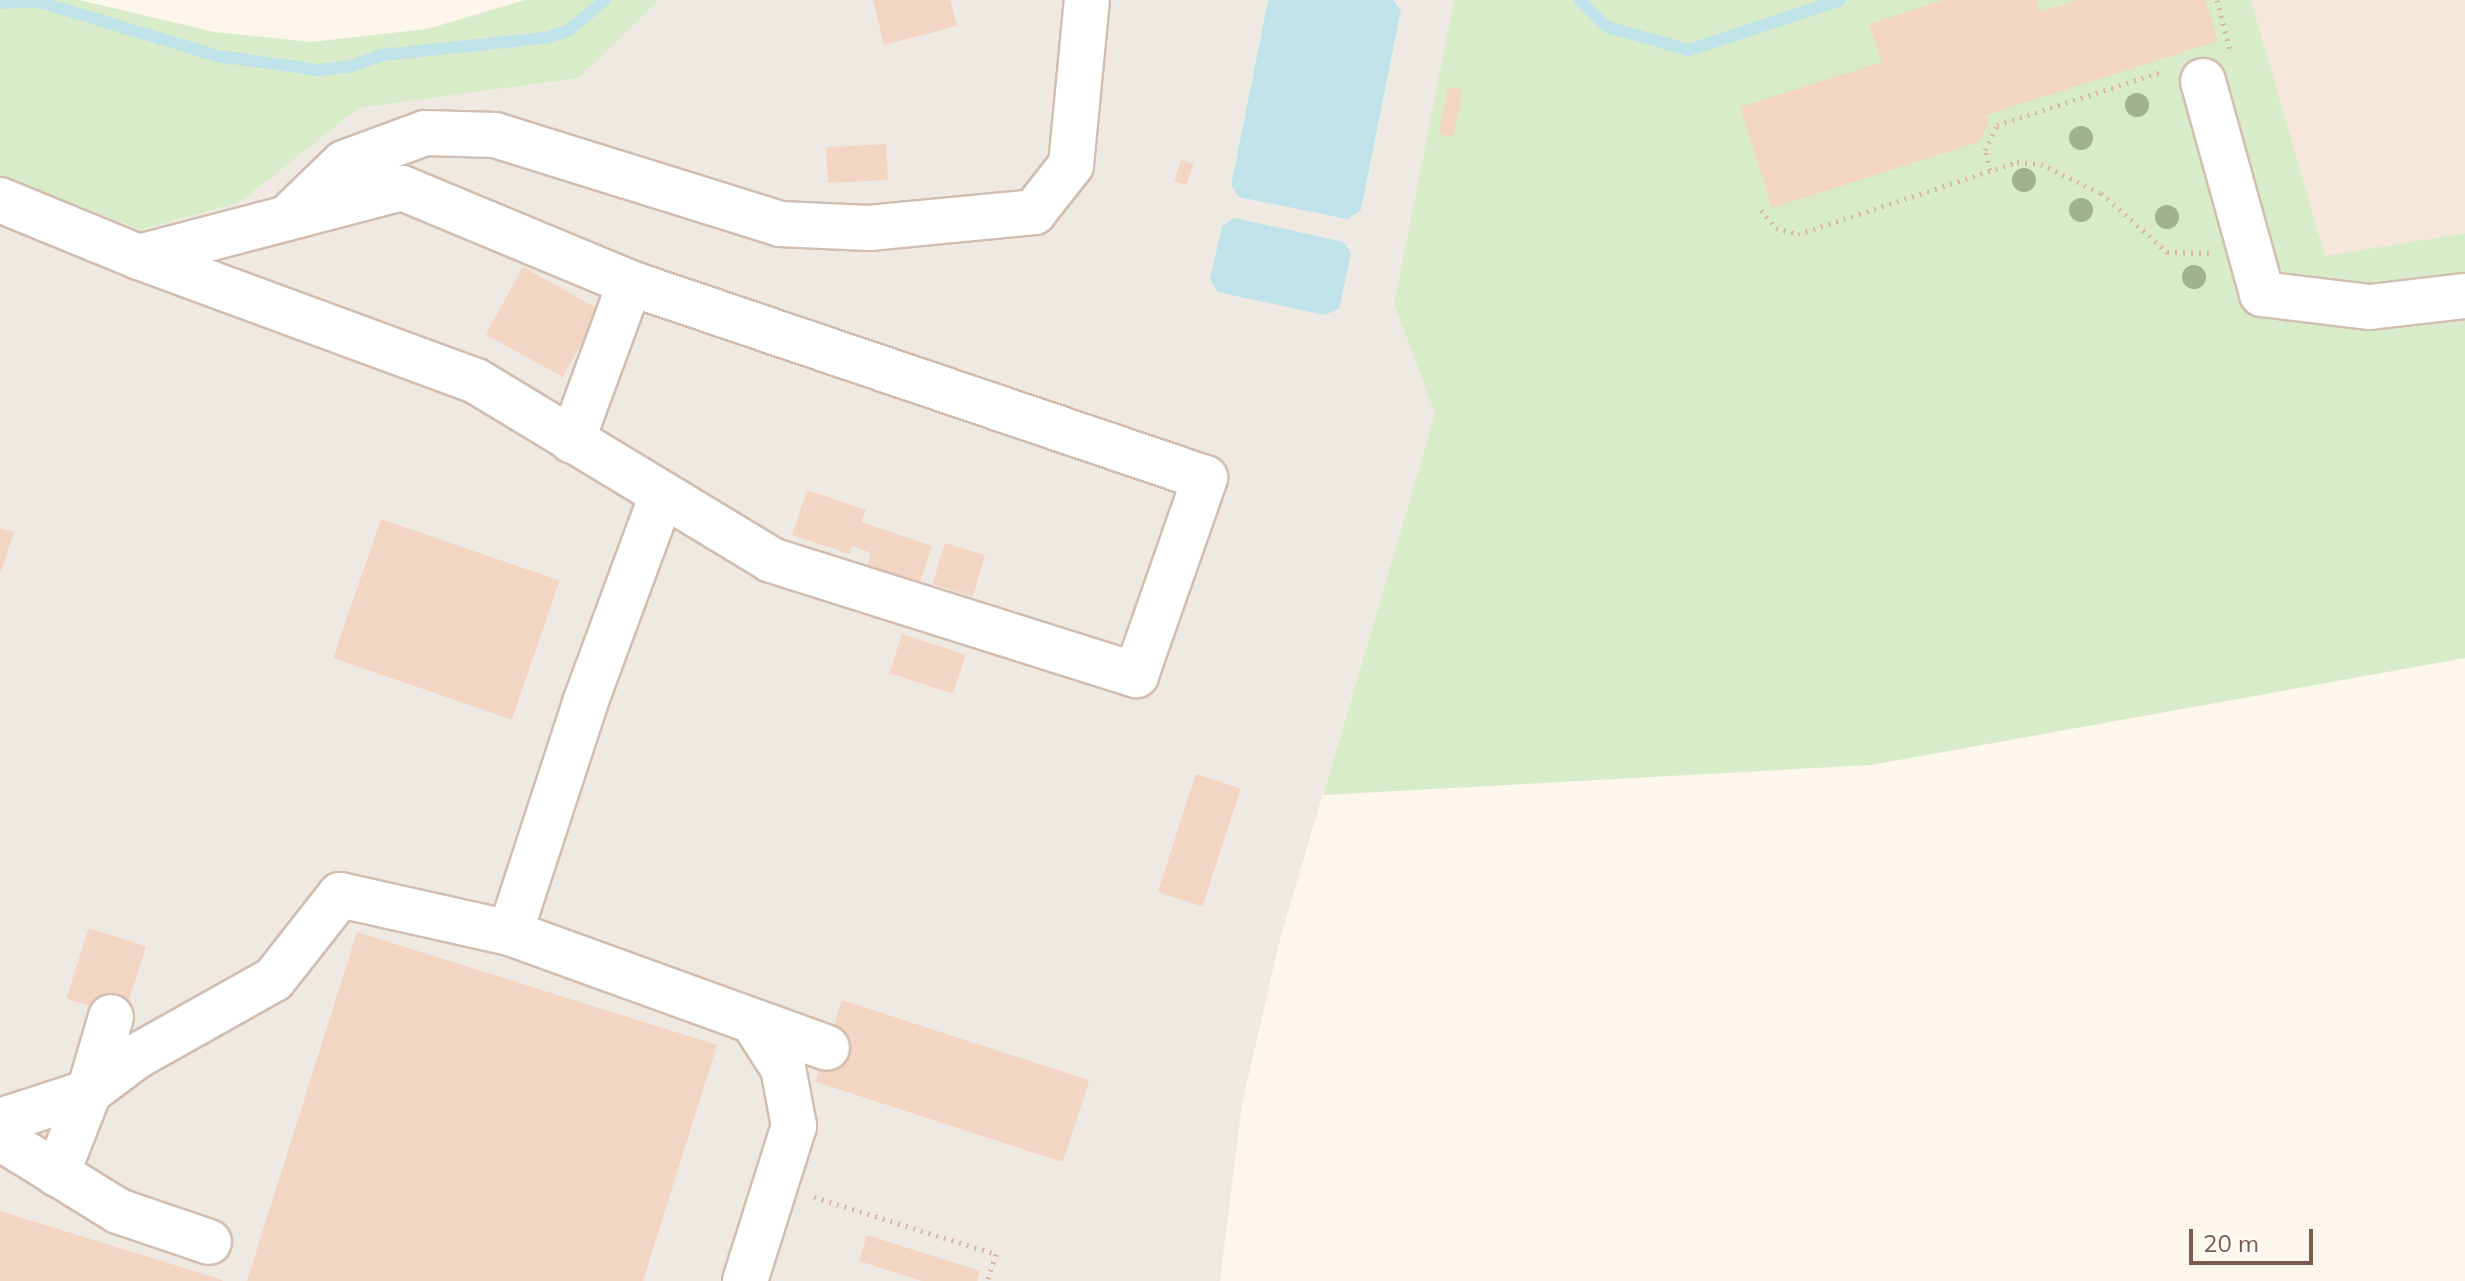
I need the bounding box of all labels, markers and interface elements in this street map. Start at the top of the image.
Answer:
scale bar [2193,1213,2317,1263]
text: 20 m [2203,1228,2259,1258]

